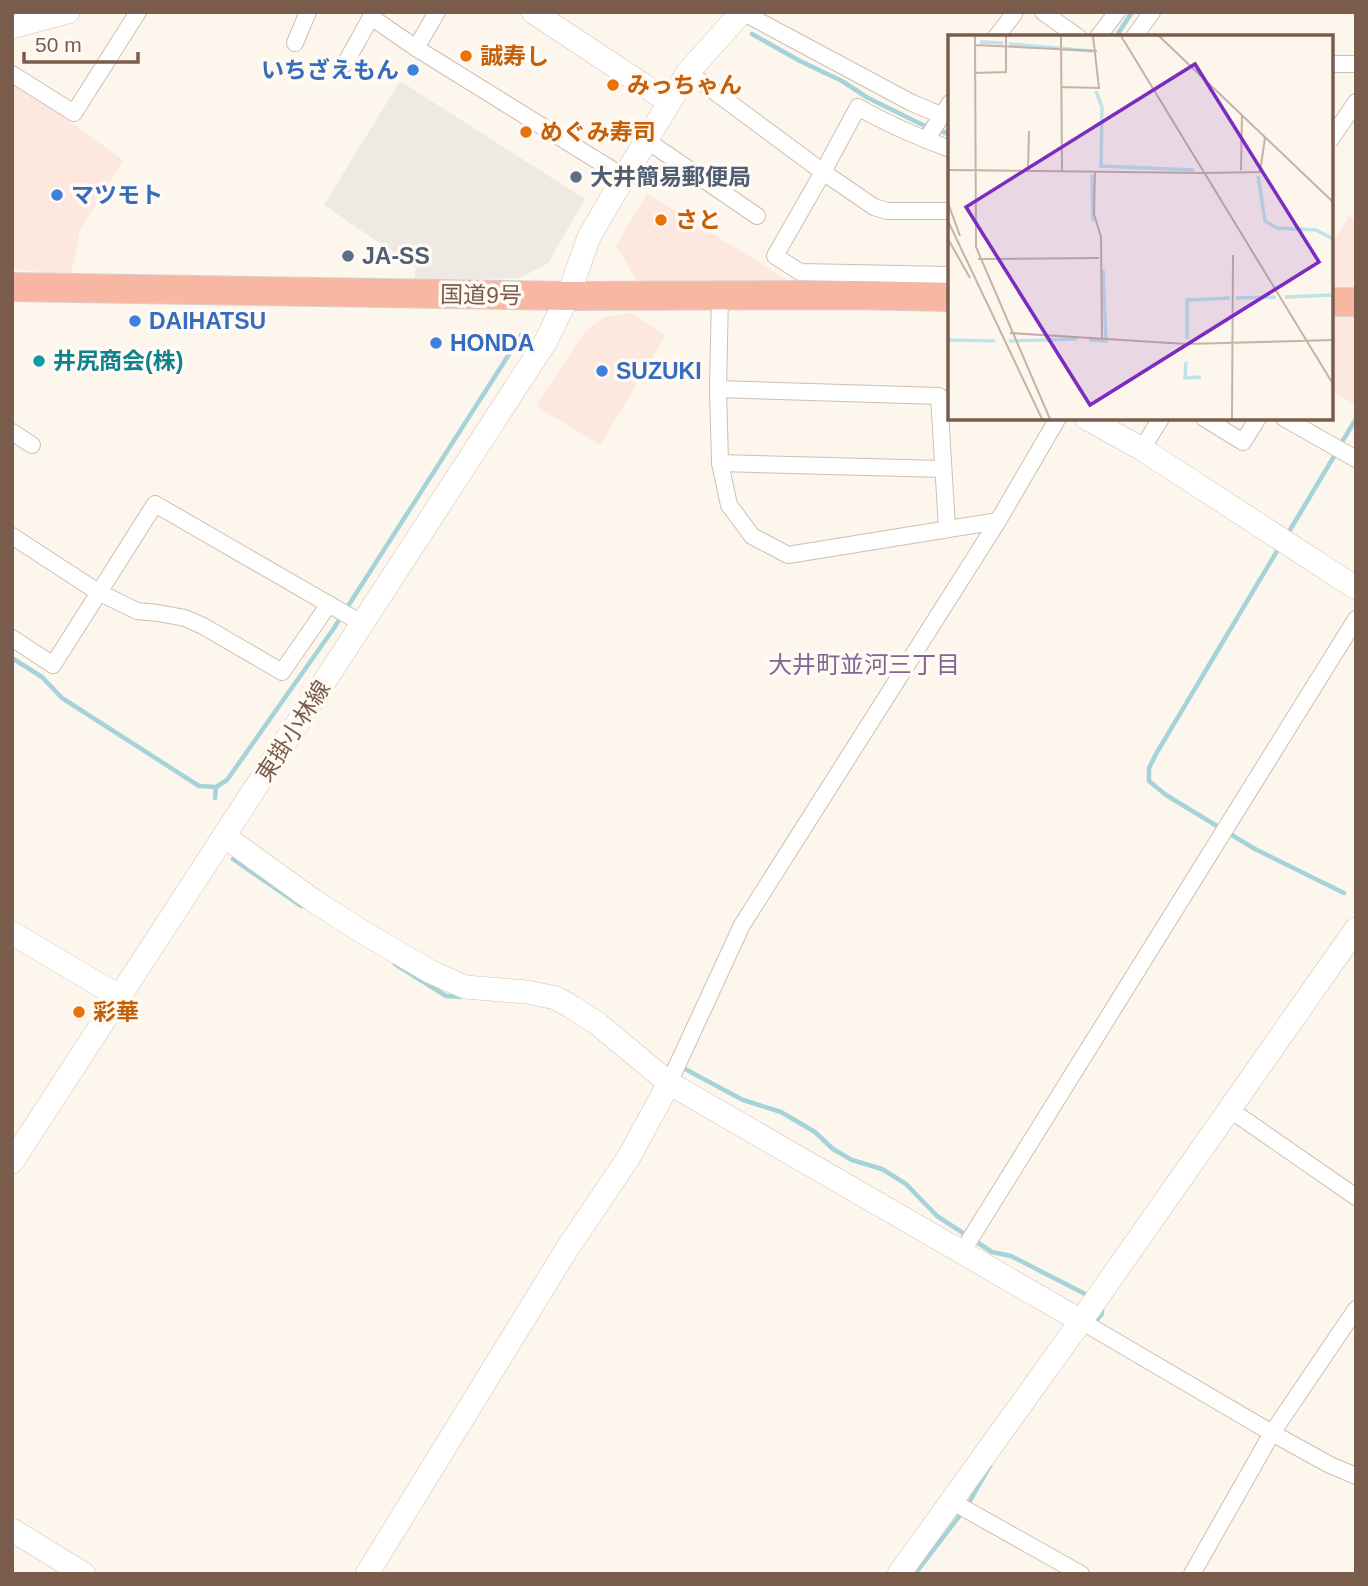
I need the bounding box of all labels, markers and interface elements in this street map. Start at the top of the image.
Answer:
scale bar [24,21,138,65]
text: 50 m [35,33,82,56]
inset map [948,35,1333,420]
place label: 誠寿し [480,43,549,69]
marker: 誠寿し [458,48,474,64]
place label: いちざえもん [261,57,399,83]
marker: いちざえもん [405,62,421,78]
place label: みっちゃん [627,72,742,98]
marker: みっちゃん [605,77,621,93]
place label: めぐみ寿司 [540,119,656,145]
marker: めぐみ寿司 [518,124,534,140]
place label: 大井簡易郵便局 [590,164,751,190]
marker: 大井簡易郵便局 [568,169,584,185]
place label: マツモト [71,182,163,208]
marker: マツモト [49,187,65,203]
place label: さと [675,207,721,233]
marker: さと [653,212,669,228]
place label: JA-SS [362,243,430,269]
marker: JA-SS [340,248,356,264]
street label: 国道9号 [440,281,522,309]
place label: DAIHATSU [149,308,266,334]
marker: DAIHATSU [127,313,143,329]
place label: HONDA [450,330,534,356]
marker: HONDA [428,335,444,351]
place label: 井尻商会(株) [53,348,183,374]
marker: 井尻商会(株) [31,353,47,369]
place label: SUZUKI [616,358,702,384]
marker: SUZUKI [594,363,610,379]
district label: 大井町並河三丁目 [768,651,960,678]
street label: 東掛小林線 [251,676,335,786]
place label: 彩華 [93,999,139,1025]
marker: 彩華 [71,1004,87,1020]

